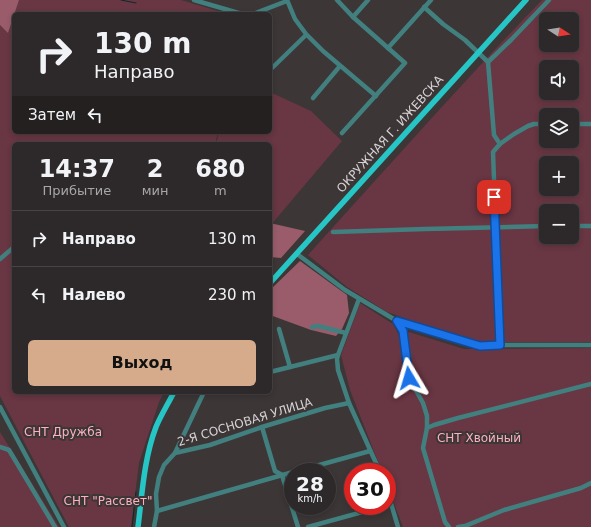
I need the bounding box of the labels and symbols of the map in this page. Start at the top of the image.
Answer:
north arrow [539,12,579,52]
street label: ОКРУЖНАЯ Г. ИЖЕВСКА [334,72,447,195]
pin [477,180,511,214]
position arrow [388,357,430,399]
street label: 2-Я СОСНОВАЯ УЛИЦА [176,395,315,449]
park label: СНТ Дружба [24,425,102,439]
park label: СНТ Хвойный [437,431,521,445]
speed limit sign: 30 [344,463,396,515]
park label: СНТ "Рассвет" [64,494,152,508]

